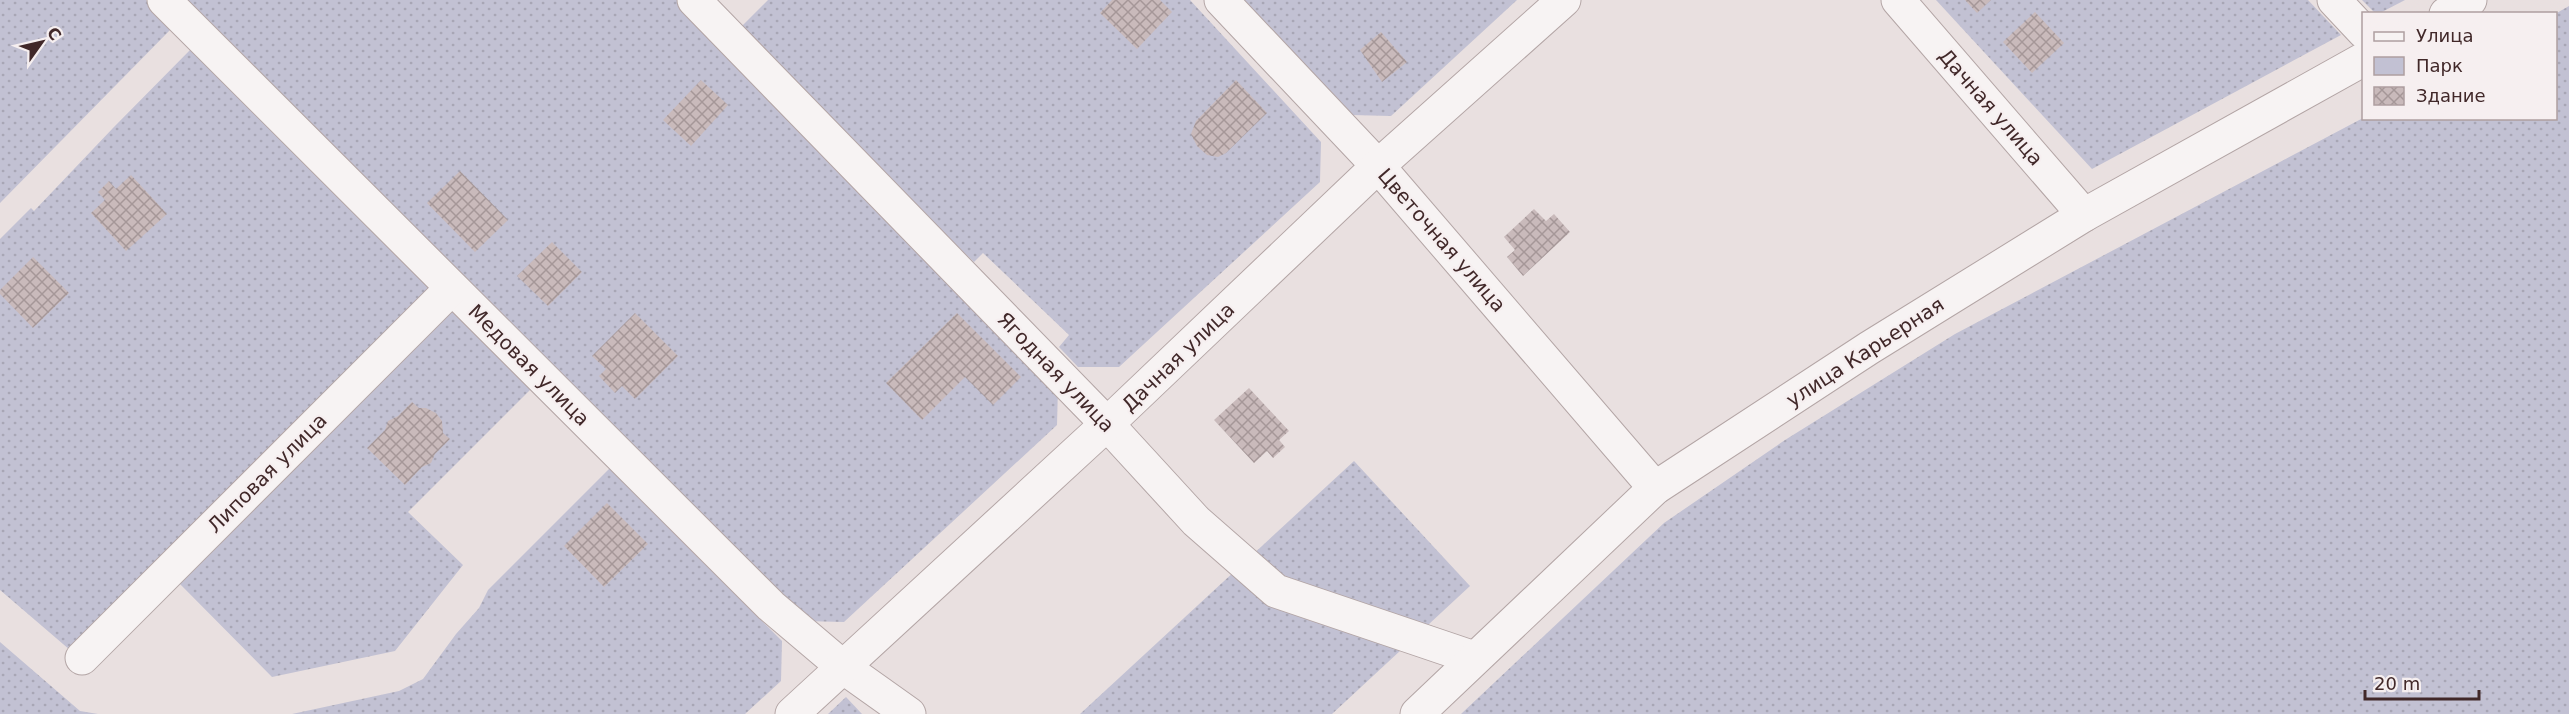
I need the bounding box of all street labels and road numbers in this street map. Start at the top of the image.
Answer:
street label: Дачная улица [1934,44,2048,170]
street label: Цветочная улица [1373,163,1511,317]
street label: улица Карьерная [1782,292,1948,412]
street label: Дачная улица [1117,297,1239,417]
street label: Медовая улица [463,299,595,431]
street label: Ягодная улица [993,307,1119,437]
street label: Липовая улица [202,408,332,538]

